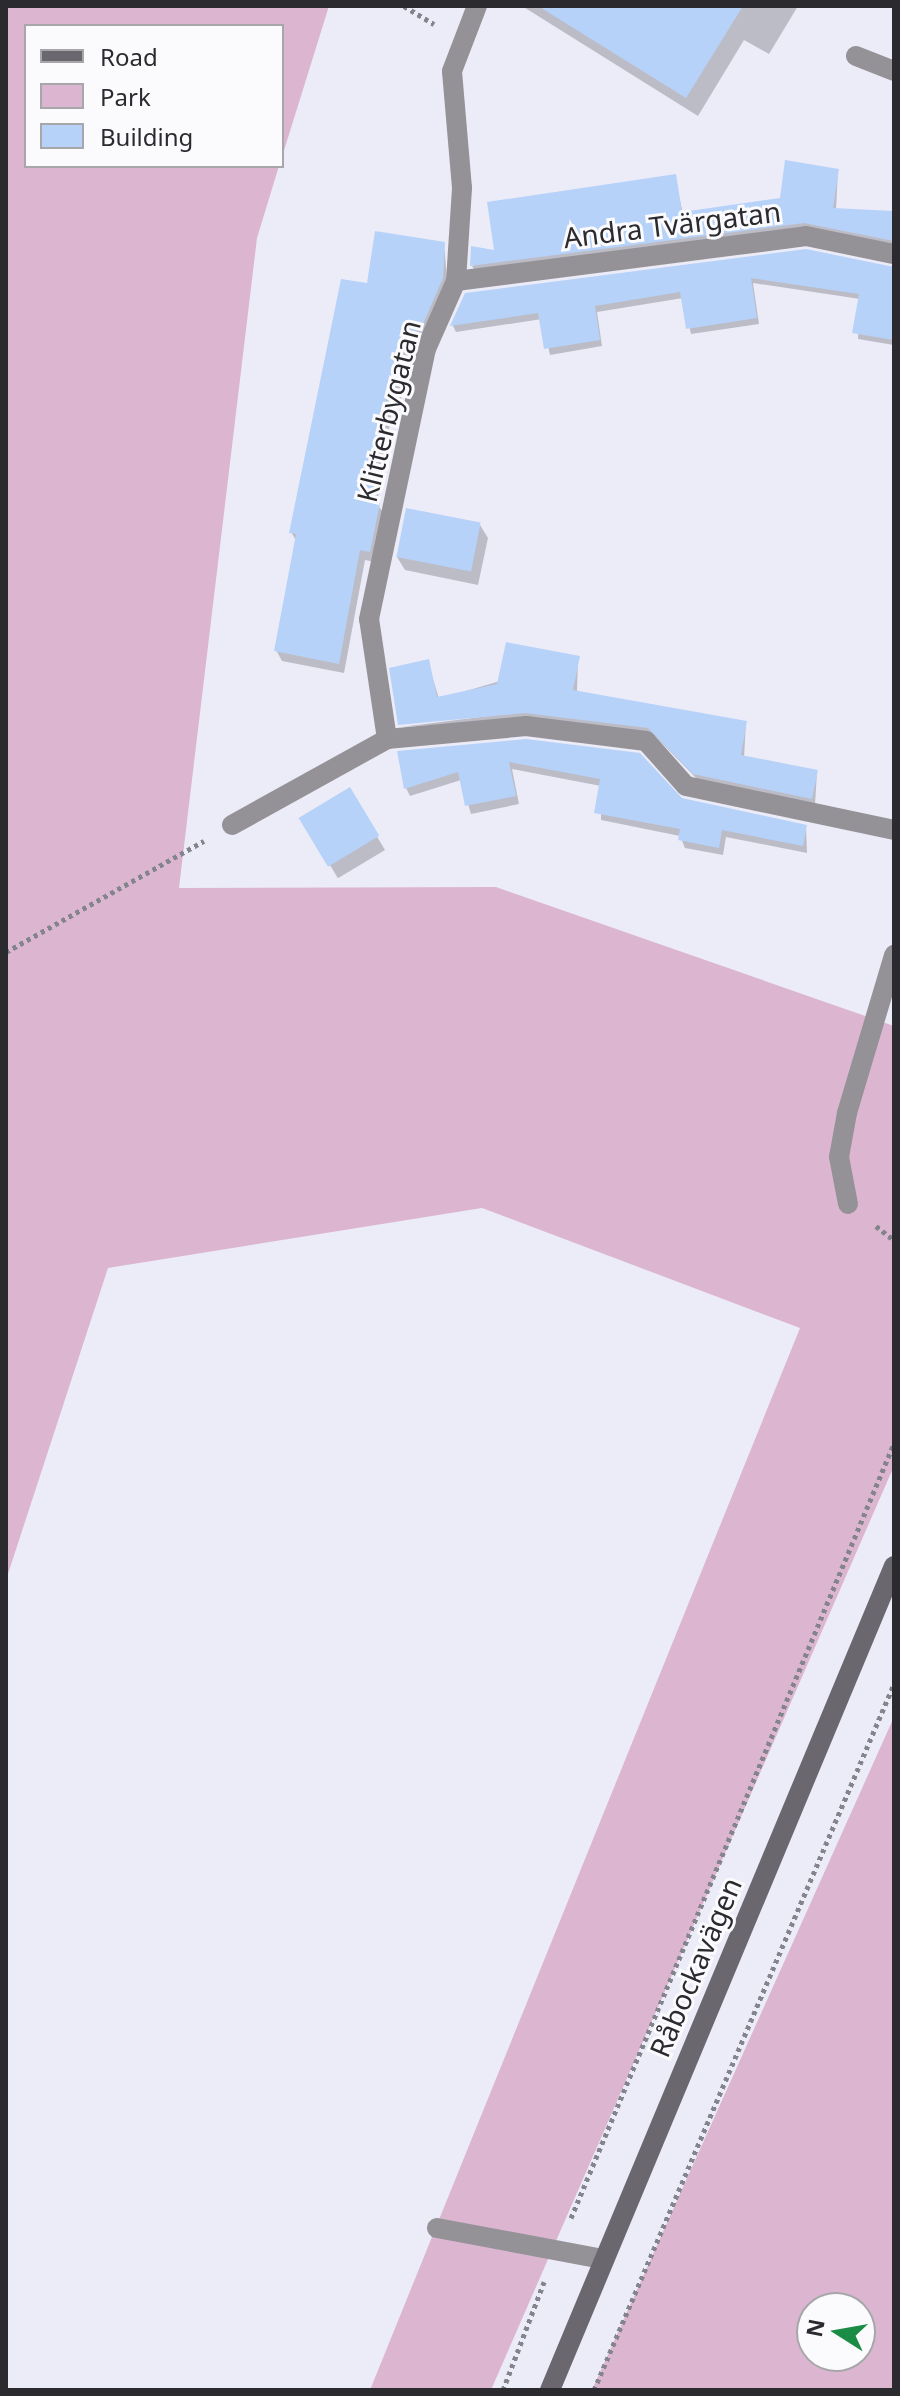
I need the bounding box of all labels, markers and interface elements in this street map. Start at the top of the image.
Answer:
legend [24,24,284,168]
text: Road [100,40,158,73]
text: Park [100,80,151,113]
text: Building [100,120,193,153]
street label: Andra Tvärgatan [561,194,783,254]
street label: Klitterbygatan [349,317,427,505]
street label: Råbockavägen [642,1872,748,2062]
north arrow [796,2292,876,2372]
text: N [798,2316,831,2339]

